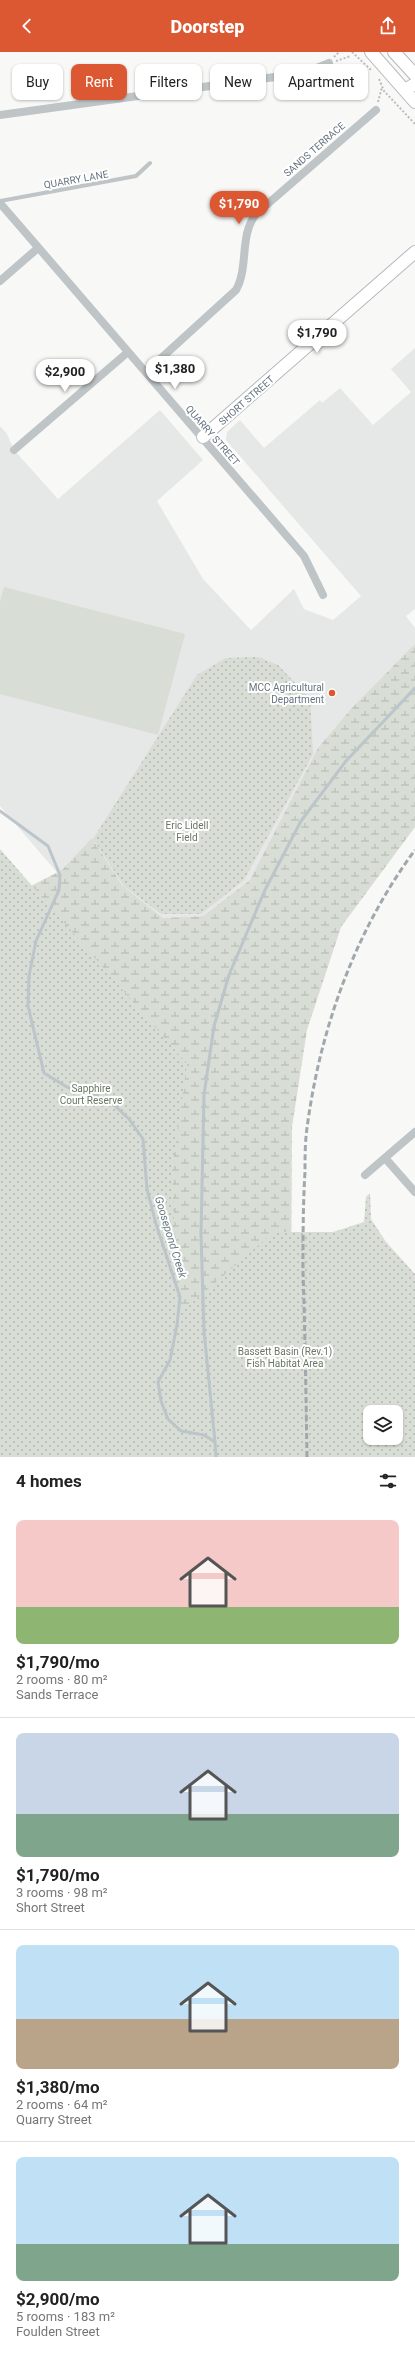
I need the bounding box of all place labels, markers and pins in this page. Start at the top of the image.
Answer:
pin: $1,790 [206,191,272,225]
pin: $1,790 [284,320,350,354]
pin: $1,380 [142,356,208,390]
pin: $2,900 [32,359,98,393]
place label: MCC Agricultural Department [249,682,324,705]
marker: MCC Agricultural Department [327,688,337,698]

